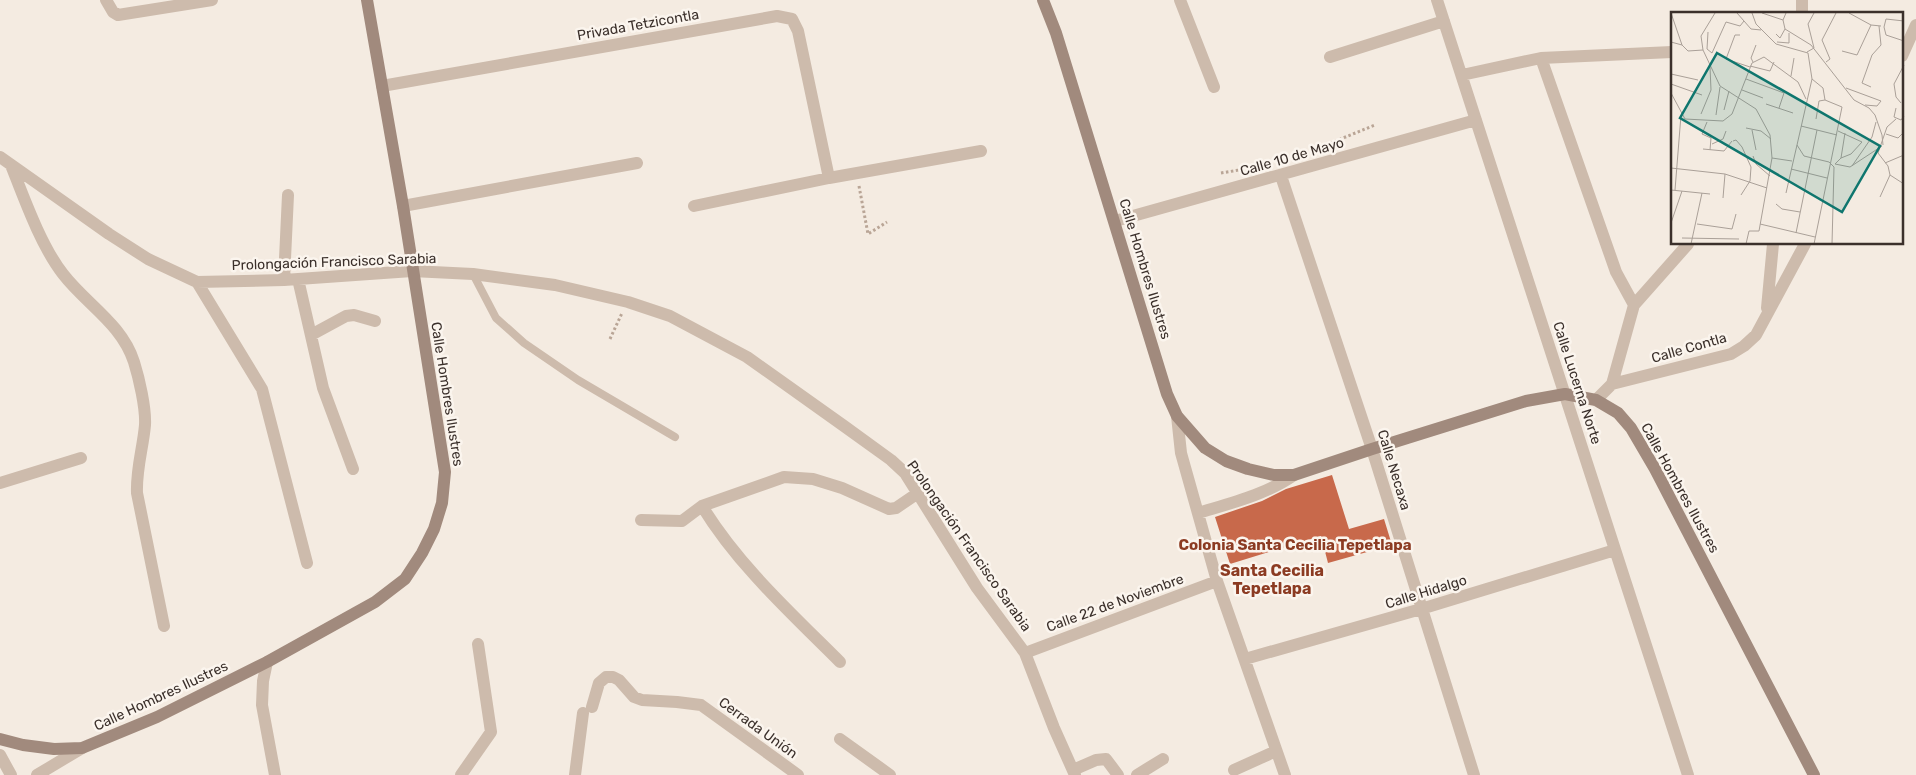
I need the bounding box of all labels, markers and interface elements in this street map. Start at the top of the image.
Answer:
street label: Privada Tetzicontla [576,6,700,44]
inset map [1671,12,1904,245]
street label: Calle 10 de Mayo [1238,134,1346,180]
street label: Calle Hombres Ilustres [1116,197,1174,341]
street label: Prolongación Francisco Sarabia [231,250,437,274]
street label: Calle Lucerna Norte [1549,319,1605,447]
street label: Calle Hombres Ilustres [427,321,467,467]
street label: Calle Contla [1649,329,1729,367]
street label: Calle Hombres Ilustres [1637,420,1723,556]
street label: Calle Necaxa [1374,428,1414,512]
street label: Prolongación Francisco Sarabia [903,457,1035,635]
district label: Colonia Santa Cecilia Tepetlapa [1178,536,1412,554]
district label: Santa Cecilia Tepetlapa [1220,561,1324,598]
street label: Calle 22 de Noviembre [1044,570,1186,636]
street label: Calle Hidalgo [1383,572,1469,612]
street label: Calle Hombres Ilustres [91,657,231,735]
street label: Cerrada Unión [715,694,801,762]

